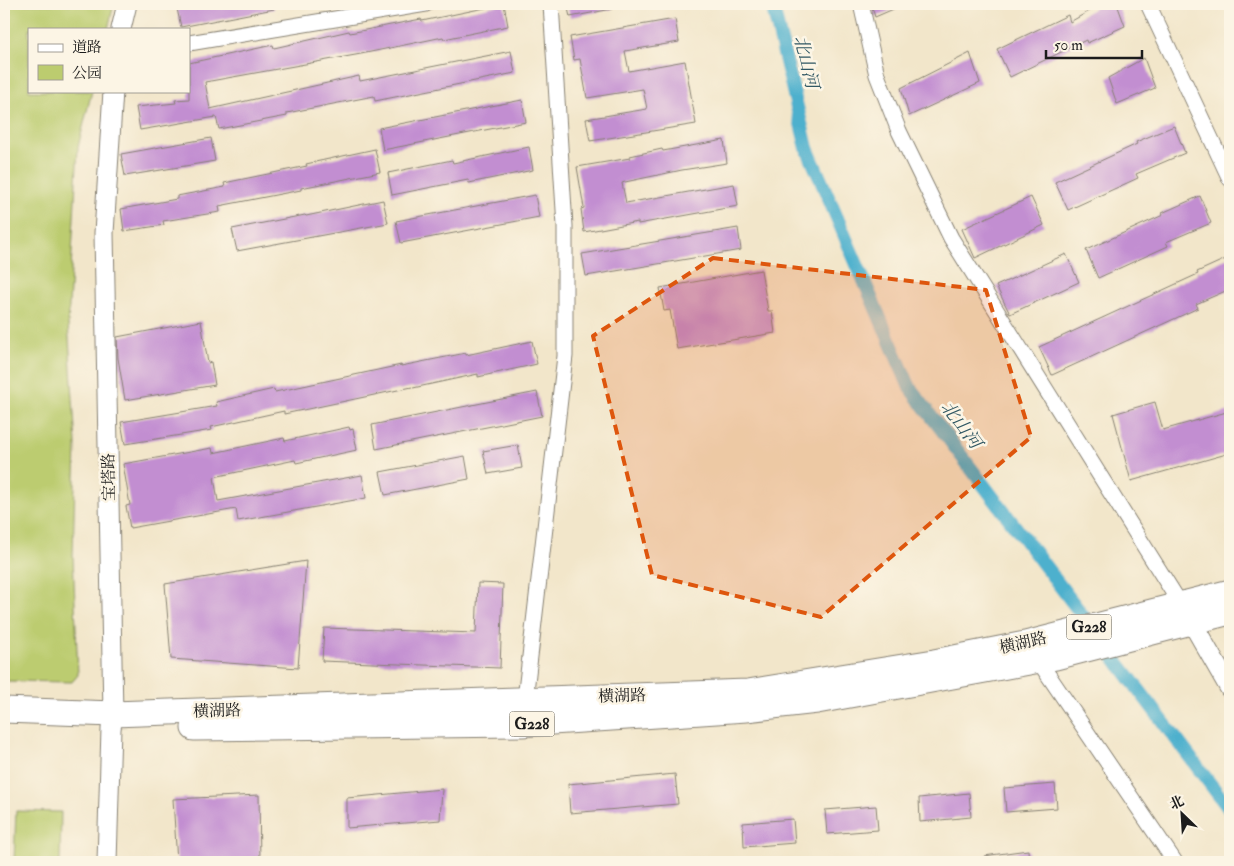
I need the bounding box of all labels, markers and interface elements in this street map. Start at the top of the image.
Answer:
legend [28,28,190,92]
scale bar [1046,28,1143,60]
water label: 北山河 [788,33,824,94]
text: 50 m [1054,36,1083,55]
text: 道路 [72,38,102,57]
text: 公园 [72,64,102,83]
water label: 北山河 [936,397,988,456]
street label: 宝塔路 [99,453,119,501]
road number: G228 [1066,614,1112,640]
street label: 横湖路 [997,628,1049,658]
street label: 横湖路 [598,685,646,707]
street label: 横湖路 [193,700,241,722]
road number: G228 [510,712,554,736]
north arrow [1156,788,1206,838]
text: 北 [1167,792,1187,813]

